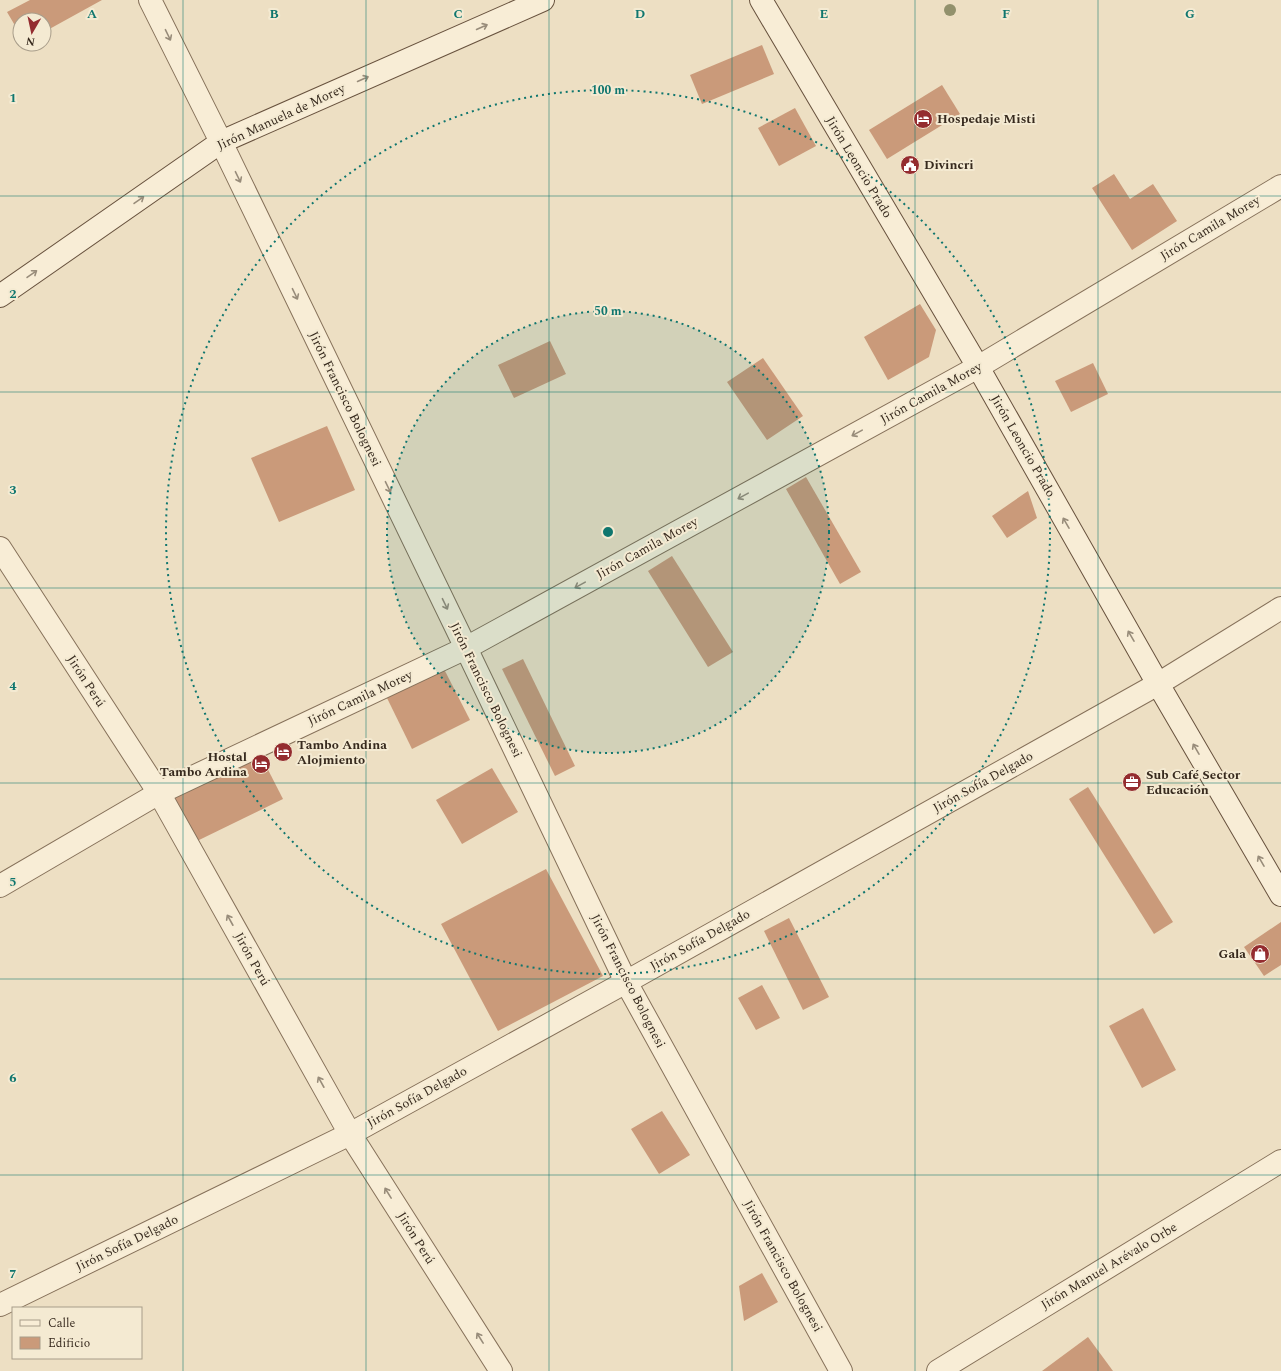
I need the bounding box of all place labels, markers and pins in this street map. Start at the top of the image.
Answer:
hotel icon: Hospedaje Misti [912,108,934,130]
place label: Hospedaje Misti [937,109,1036,129]
public building icon: Divincri [899,154,921,176]
place label: Divincri [924,155,974,175]
centre of rings [601,525,615,539]
place label: Tambo Andina Alojmiento [297,735,387,770]
hotel icon: Tambo Andina Alojmiento [272,741,294,763]
place label: Hostal Tambo Ardina [160,747,247,782]
hotel icon: Hostal Tambo Ardina [250,753,272,775]
place label: Sub Café Sector Educación [1146,765,1241,800]
office icon: Sub Café Sector Educación [1121,771,1143,793]
shop icon: Gala [1249,943,1271,965]
place label: Gala [1218,944,1246,964]

